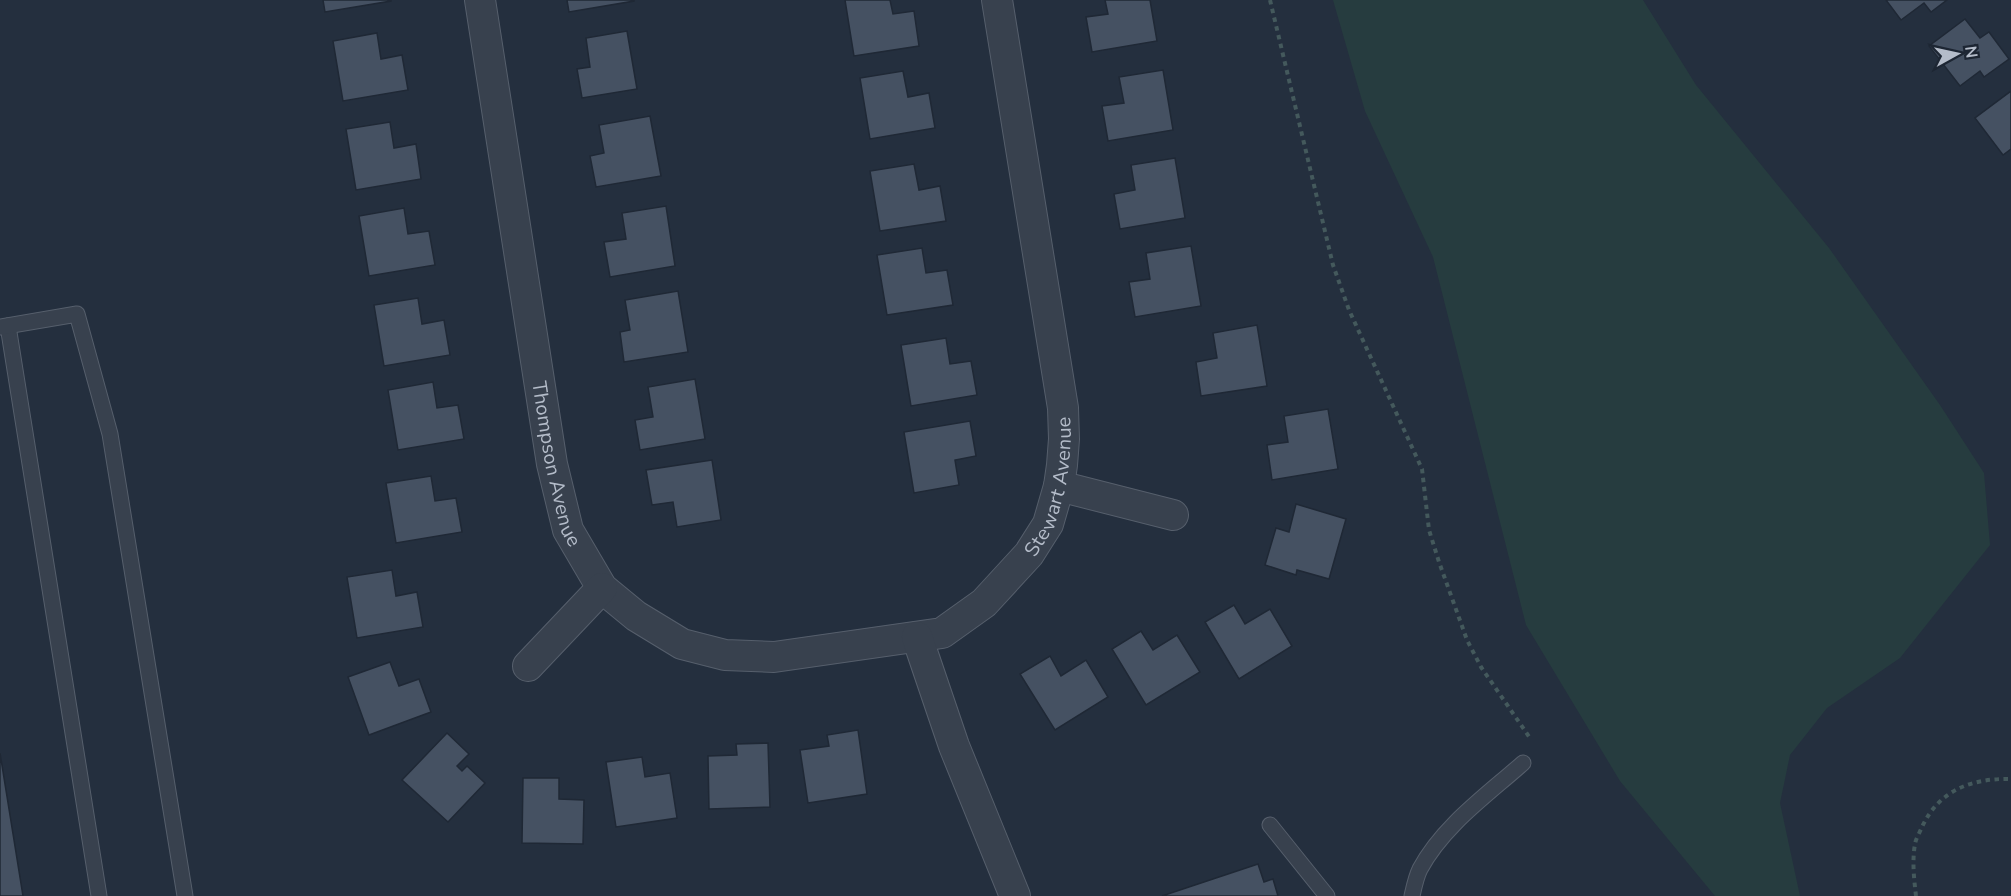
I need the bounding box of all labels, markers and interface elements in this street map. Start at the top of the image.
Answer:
north arrow [1927,24,1987,84]
text: N [1959,45,1983,60]
street label: Thompson Avenue [525,379,588,552]
street label: Stewart Avenue [1018,416,1078,562]

